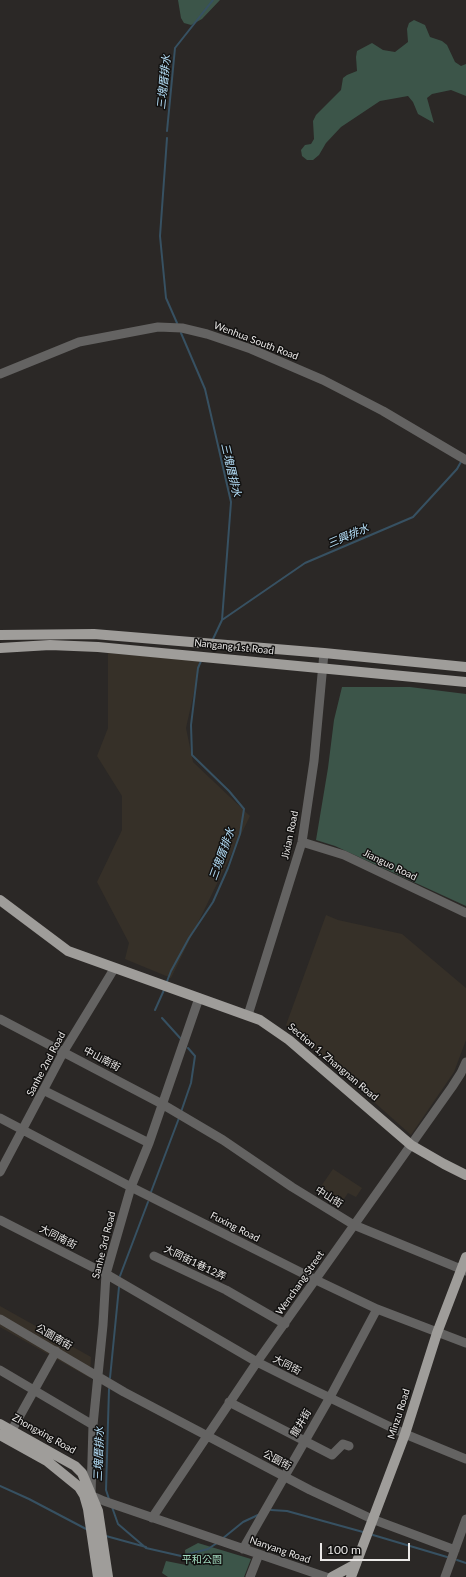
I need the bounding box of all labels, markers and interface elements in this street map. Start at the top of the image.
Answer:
water label: 三塊厝排水 [155,54,173,110]
street label: Wenhua South Road [212,319,300,363]
water label: 三塊厝排水 [218,442,244,498]
water label: 三興排水 [325,521,371,551]
street label: Nangang 1st Road [194,637,274,657]
street label: Jixian Road [279,810,301,860]
water label: 三塊厝排水 [206,826,238,882]
street label: Jianguo Road [361,847,419,883]
street label: Section 1, Zhangnan Road [285,1021,381,1103]
street label: Sanhe 2nd Road [24,1030,68,1098]
street label: 中山南街 [82,1044,122,1074]
street label: 中山街 [313,1184,345,1210]
street label: Fuxing Road [208,1209,262,1245]
street label: Sanhe 3rd Road [90,1210,118,1280]
street label: 大同南街 [37,1223,79,1251]
street label: 大同街1巷12弄 [162,1243,228,1283]
street label: Wenchang Street [273,1249,327,1317]
street label: 公園南街 [34,1322,74,1352]
street label: 大同街 [271,1353,303,1377]
street label: Minzu Road [385,1387,413,1441]
street label: 龍井街 [288,1407,314,1439]
street label: Zhongxing Road [10,1412,78,1456]
water label: 三塊厝排水 [91,1426,107,1482]
street label: 公園街 [261,1448,293,1472]
street label: Nanyang Road [248,1534,312,1566]
scale bar [322,1535,412,1561]
text: 100 m [327,1542,361,1557]
park label: 平和公園 [182,1554,222,1566]

